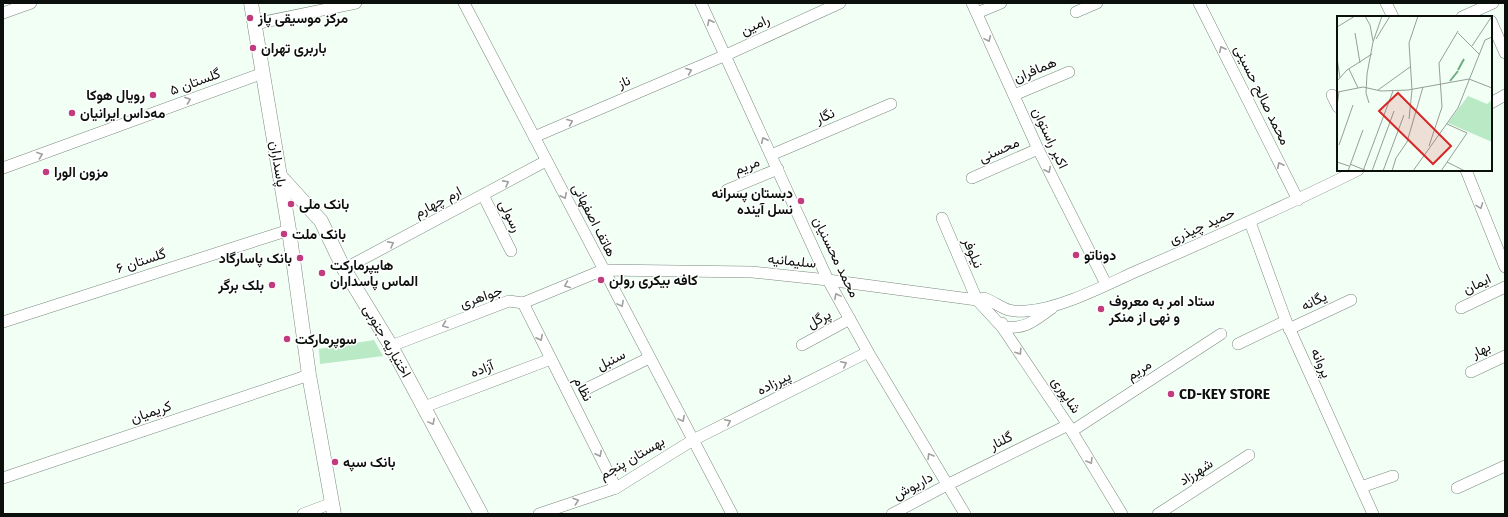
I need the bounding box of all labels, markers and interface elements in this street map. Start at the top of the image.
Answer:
place label: مرکز موسیقی پاز [257,10,349,28]
street label: رامین [738,11,772,39]
marker: مرکز موسیقی پاز [245,13,255,23]
inset map [1337,16,1492,171]
one-way arrow [707,18,715,26]
one-way arrow [983,34,991,42]
place label: باربری تهران [261,40,326,57]
street label: محمد صالح حسینی [1229,42,1294,149]
marker: باربری تهران [248,43,258,53]
one-way arrow [1219,45,1227,53]
street label: همافران [1011,53,1059,87]
street label: گلستان ۵ [167,65,223,99]
one-way arrow [685,68,693,76]
street label: ناز [614,72,633,93]
place label: رویال هوکا [86,87,145,104]
marker: رویال هوکا [148,90,158,100]
one-way arrow [184,97,191,105]
street label: نگار [812,104,837,128]
place label: مه‌داس ایرانیان [80,105,166,122]
street label: اکبر راستوان [1028,105,1072,171]
marker: مه‌داس ایرانیان [67,108,77,118]
one-way arrow [565,119,573,127]
street label: محسنی [976,134,1022,166]
one-way arrow [761,136,769,143]
street label: پاسداران [265,140,290,188]
one-way arrow [36,151,43,160]
street label: مریم [732,153,762,179]
one-way arrow [1277,162,1285,169]
place label: مزون الورا [54,164,109,181]
one-way arrow [1043,165,1051,173]
marker: مزون الورا [41,167,51,177]
one-way arrow [502,180,509,187]
street label: هاتف اصفهانی [568,180,620,260]
street label: ارم چهارم [411,183,465,222]
place label: دبستان پسرانه نسل آینده [712,185,793,218]
one-way arrow [560,191,567,199]
place label: بانک ملی [299,196,349,213]
marker: دبستان پسرانه نسل آینده [796,196,806,206]
street label: رسولی [495,197,525,235]
marker: بانک ملی [286,199,296,209]
one-way arrow [1476,203,1484,210]
street label: حمید چیذری [1166,204,1238,249]
street label: محمد محسنیان [809,214,863,300]
place label: بانک ملت [292,226,346,243]
marker: بانک ملت [279,229,289,239]
street label: نیلوفر [959,234,987,271]
one-way arrow [387,241,394,248]
street label: گلستان ۶ [114,245,168,277]
place label: دوناتو [1084,247,1116,264]
place label: بانک پاسارگاد [219,250,292,268]
street label: سلیمانیه [767,250,817,272]
marker: دوناتو [1071,250,1081,260]
marker: بانک پاسارگاد [295,253,305,263]
place label: هایپرمارکت الماس پاسداران [330,257,418,291]
marker: هایپرمارکت الماس پاسداران [317,268,327,278]
street label: ایمان [1460,270,1494,298]
place label: کافه بیکری رولن [609,272,698,289]
marker: کافه بیکری رولن [596,275,606,285]
place label: بلک برگر [217,277,264,294]
marker: بلک برگر [267,280,277,290]
one-way arrow [563,280,571,288]
street label: جواهری [457,282,505,312]
street label: یگانه [1298,288,1330,314]
one-way arrow [834,292,842,300]
place label: ستاد امر به معروف و نهی از منکر [1108,293,1215,326]
one-way arrow [616,300,624,308]
street label: اختیاریه جنوبی [359,302,415,380]
marker: ستاد امر به معروف و نهی از منکر [1096,304,1106,314]
street label: پرگل [804,306,834,333]
one-way arrow [442,321,449,329]
place label: سوپرمارکت [295,331,357,349]
marker: سوپرمارکت [282,334,292,344]
one-way arrow [535,334,543,341]
street label: بهار [1468,338,1494,362]
street label: پروانه [1306,345,1335,381]
street label: سنبل [594,346,628,374]
one-way arrow [1014,348,1022,355]
street label: آزاده [468,356,498,381]
street label: مریم [1123,356,1155,384]
one-way arrow [840,361,848,369]
street label: پیرزاده [754,367,794,400]
street label: شاپوری [1047,373,1084,417]
street label: نظام [570,374,596,404]
place label: CD-KEY STORE [1179,386,1270,403]
marker: CD-KEY STORE [1166,389,1176,399]
street label: کریمیان [128,397,174,427]
one-way arrow [678,415,685,422]
one-way arrow [427,418,435,426]
one-way arrow [724,419,732,427]
street label: گلنار [986,428,1015,454]
street label: بهستان پنجم [596,432,668,484]
one-way arrow [594,450,602,457]
one-way arrow [928,453,935,460]
place label: بانک سپه [343,454,396,472]
street label: شهرزاد [1176,455,1216,489]
marker: بانک سپه [330,457,340,467]
one-way arrow [1085,457,1093,464]
street label: داریوش [890,468,936,504]
one-way arrow [572,498,579,506]

